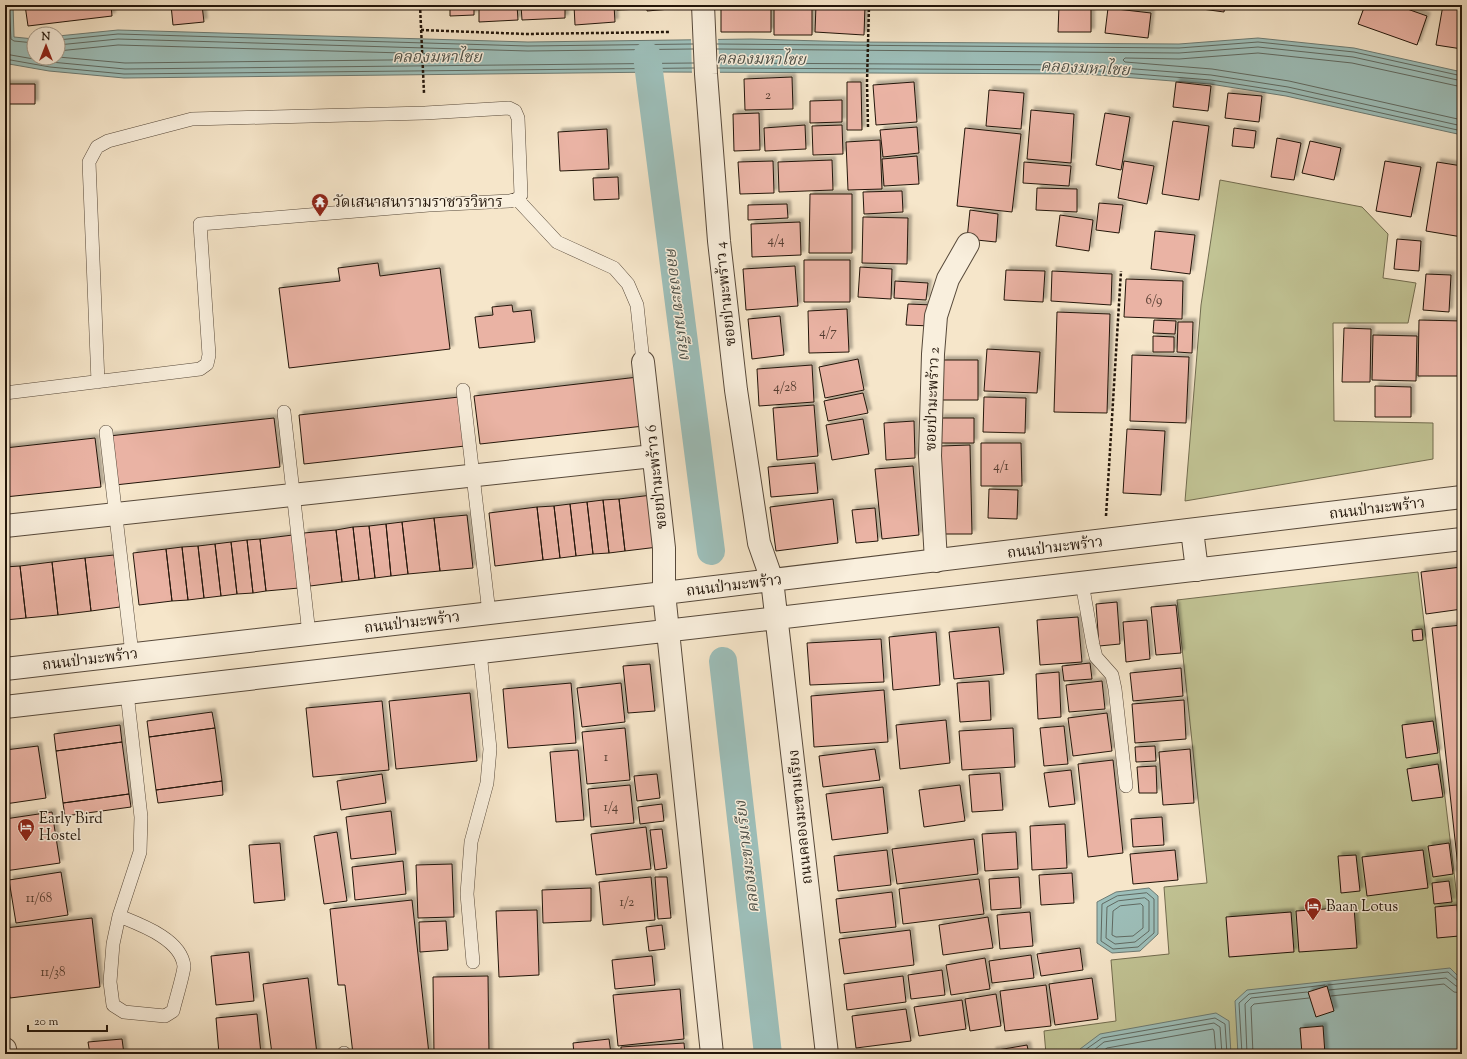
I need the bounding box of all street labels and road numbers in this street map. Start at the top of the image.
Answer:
street label: ซอยป่ามะพร้าว 4 [711,240,742,347]
street label: ซอยป่ามะพร้าว 2 [921,347,946,452]
street label: ซอยป่ามะพร้าว 6 [642,424,673,530]
street label: ถนนป่ามะพร้าว [1328,493,1426,526]
street label: ถนนป่ามะพร้าว [1006,532,1104,565]
street label: ถนนป่ามะพร้าว [685,570,783,603]
street label: ถนนป่ามะพร้าว [363,607,461,640]
street label: ถนนป่ามะพร้าว [41,644,139,677]
street label: ถนนคลองมะขามเรียง [784,748,819,885]

